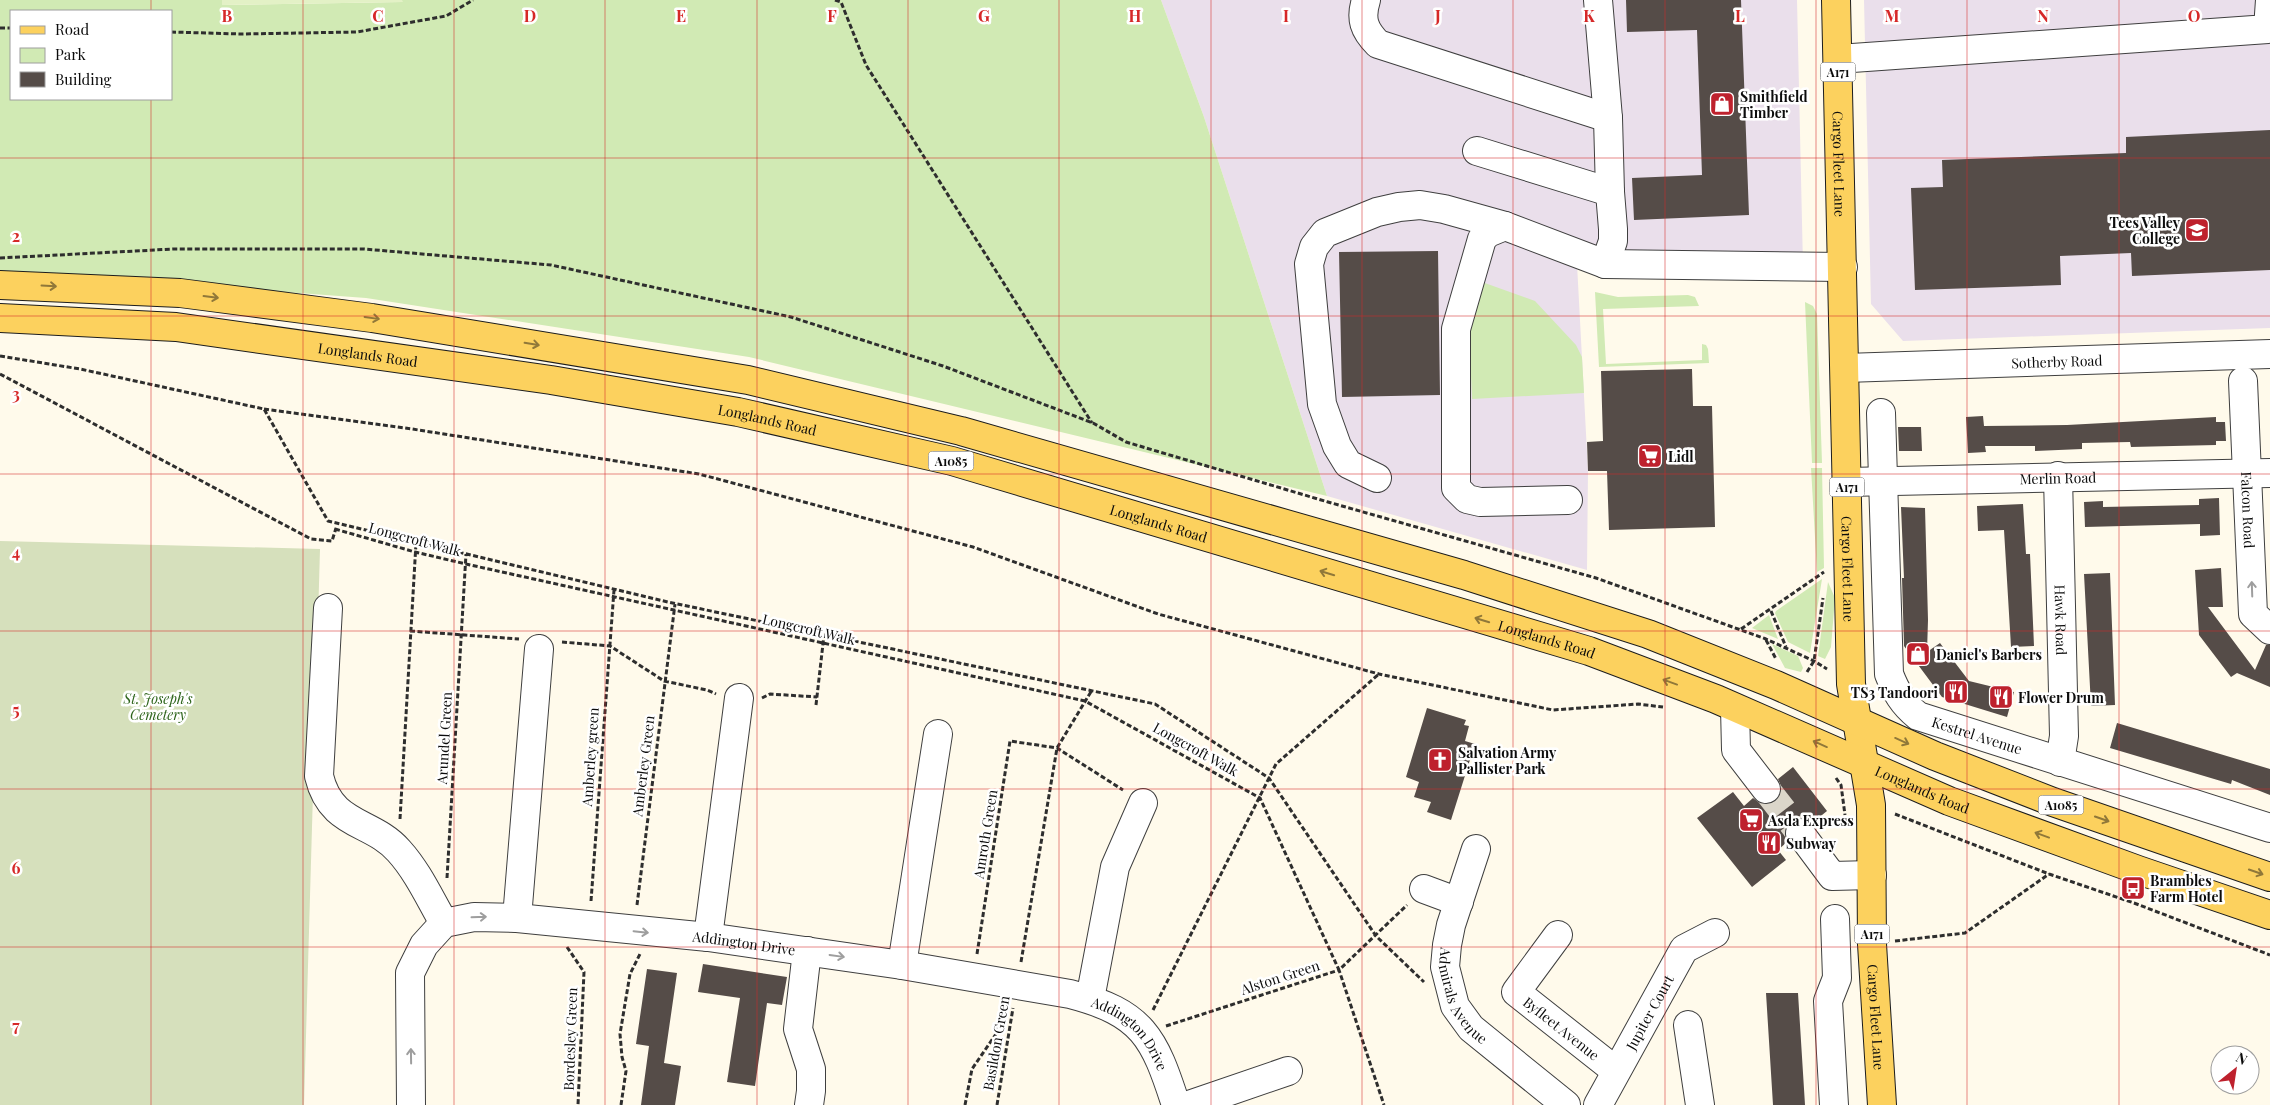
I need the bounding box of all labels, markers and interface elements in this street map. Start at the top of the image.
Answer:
text: B [222,5,233,26]
text: C [372,5,384,26]
text: D [524,5,536,26]
text: E [676,5,686,26]
text: F [827,5,837,26]
text: G [978,5,990,26]
text: H [1129,5,1142,26]
text: I [1283,5,1289,26]
text: J [1434,5,1441,26]
text: K [1583,5,1595,26]
text: L [1735,5,1745,26]
text: M [1885,5,1900,26]
text: N [2037,5,2049,26]
text: O [2188,5,2200,26]
legend [10,10,172,100]
text: Road [55,19,89,39]
text: Park [55,44,87,64]
road number: A171 [1820,62,1856,82]
text: Building [55,69,112,89]
place label: Smithfield Timber [1740,87,1808,122]
shop icon: Smithfield Timber [1709,91,1735,117]
street label: Cargo Fleet Lane [1829,111,1850,217]
place label: Tees Valley College [2110,213,2181,248]
school or university icon: Tees Valley College [2184,217,2210,243]
text: 2 [12,225,20,246]
one-way arrow [40,282,56,291]
one-way arrow [202,292,218,302]
one-way arrow [364,313,380,323]
street label: Longlands Road [317,338,419,371]
one-way arrow [524,339,540,349]
street label: Sotherby Road [2011,350,2103,372]
text: 3 [12,383,20,404]
street label: Longlands Road [717,399,819,439]
supermarket icon: Lidl [1637,443,1663,469]
place label: Lidl [1668,447,1694,466]
road number: A1085 [928,452,974,471]
street label: Merlin Road [2019,467,2097,488]
street label: Falcon Road [2237,471,2260,549]
road number: A171 [1830,478,1864,497]
street label: Longlands Road [1108,499,1210,546]
street label: Cargo Fleet Lane [1838,516,1859,622]
street label: Longcroft Walk [367,518,464,561]
text: 4 [12,541,20,562]
one-way arrow [1319,568,1335,578]
one-way arrow [2247,581,2256,597]
street label: Hawk Road [2051,584,2072,656]
street label: Longcroft Walk [761,609,858,649]
one-way arrow [1475,614,1491,624]
street label: Longlands Road [1496,615,1598,662]
shop icon: Daniel's Barbers [1905,641,1931,667]
place label: Daniel's Barbers [1936,645,2042,664]
one-way arrow [1663,677,1678,686]
restaurant icon: TS3 Tandoori [1943,679,1969,705]
place label: TS3 Tandoori [1851,683,1939,702]
restaurant icon: Flower Drum [1988,684,2014,710]
place label: Flower Drum [2018,688,2104,707]
park label: St. Joseph's Cemetery [123,689,193,724]
street label: Arundel Green [432,691,456,786]
text: 5 [12,699,20,720]
street label: Amberley green [577,706,603,808]
street label: Kestrel Avenue [1930,712,2025,758]
street label: Amberley Green [627,714,659,819]
street label: Longcroft Walk [1150,718,1242,780]
one-way arrow [1894,737,1909,746]
one-way arrow [1813,739,1828,749]
place label: Salvation Army Pallister Park [1458,743,1557,778]
church icon: Salvation Army Pallister Park [1427,747,1453,773]
street label: Longlands Road [1872,760,1972,817]
street label: Amroth Green [968,788,1002,881]
road number: A1085 [2038,796,2084,814]
supermarket icon: Asda Express [1738,807,1764,833]
place label: Asda Express [1767,811,1854,830]
one-way arrow [2094,815,2109,824]
restaurant icon: Subway [1756,830,1782,856]
one-way arrow [2035,830,2051,839]
place label: Subway [1786,834,1837,853]
text: 6 [12,857,21,878]
one-way arrow [2247,868,2263,877]
place label: Brambles Farm Hotel [2150,871,2224,906]
bus stop icon: Brambles Farm Hotel [2120,875,2146,901]
one-way arrow [471,913,487,922]
road number: A171 [1854,924,1890,944]
street label: Addington Drive [691,926,797,959]
one-way arrow [632,927,648,936]
street label: Admirals Avenue [1435,946,1492,1047]
one-way arrow [828,951,844,961]
street label: Alston Green [1237,955,1322,999]
street label: Cargo Fleet Lane [1864,963,1889,1071]
street label: Jupiter Court [1620,970,1678,1054]
street label: Bordesley Green [559,986,581,1091]
street label: Addington Drive [1088,991,1173,1073]
street label: Byfleet Avenue [1520,992,1604,1064]
street label: Basildon Green [978,994,1014,1092]
text: 7 [12,1015,20,1036]
north arrow [2210,1045,2260,1095]
text: N [2233,1048,2251,1069]
one-way arrow [406,1049,416,1065]

